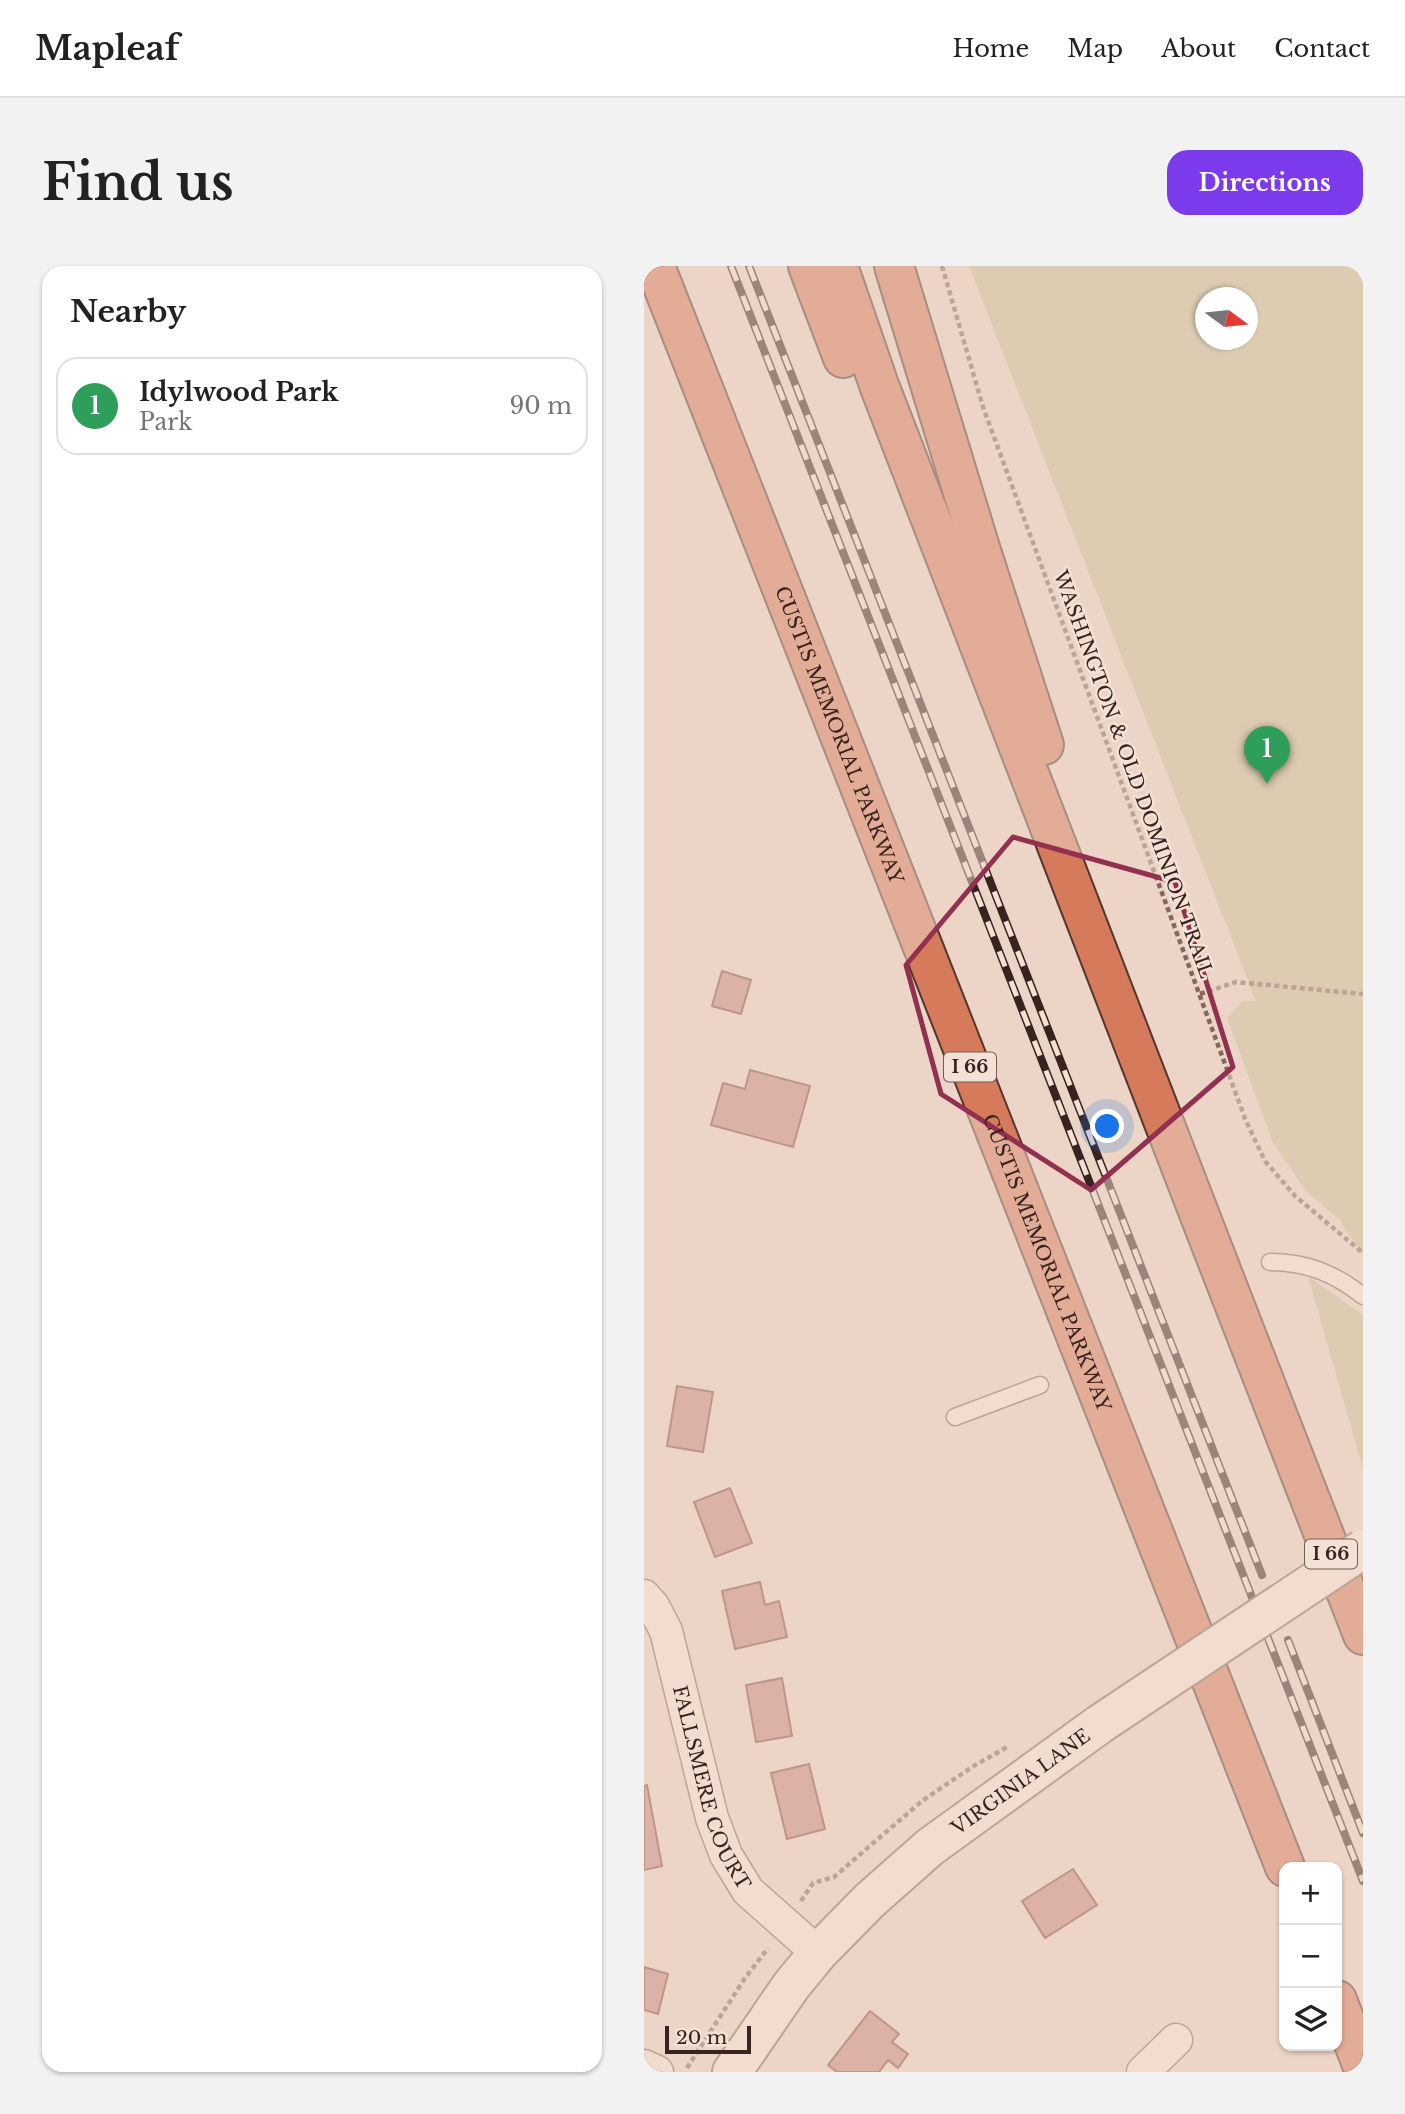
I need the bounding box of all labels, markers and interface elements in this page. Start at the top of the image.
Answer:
text: Mapleaf [35,28,179,69]
text: Home [953,34,1029,63]
text: Map [1067,34,1123,63]
text: About [1161,34,1236,63]
text: Contact [1274,34,1370,63]
button: Directions [1167,150,1363,215]
text: Find us [42,152,234,213]
north arrow [1195,287,1258,350]
text: Nearby [70,293,186,330]
text: Idylwood Park [139,376,338,408]
text: 1 [90,392,100,420]
text: 90 m [510,392,572,420]
text: Park [139,408,192,436]
street label: WASHINGTON & OLD DOMINION TRAIL [1048,566,1218,981]
street label: CUSTIS MEMORIAL PARKWAY [770,583,908,887]
pin: 1 [1244,726,1290,784]
road number: I 66 [944,1052,996,1082]
your location [1090,1109,1124,1143]
street label: CUSTIS MEMORIAL PARKWAY [978,1111,1116,1415]
road number: I 66 [1305,1540,1357,1568]
street label: FALLSMERE COURT [668,1683,755,1894]
street label: VIRGINIA LANE [946,1724,1095,1840]
map controls [1279,1862,1342,2051]
button: + [1279,1862,1342,1925]
button: − [1279,1925,1342,1988]
button: layers [1279,1988,1342,2051]
scale bar [665,2023,751,2055]
text: 20 m [676,2026,727,2049]

